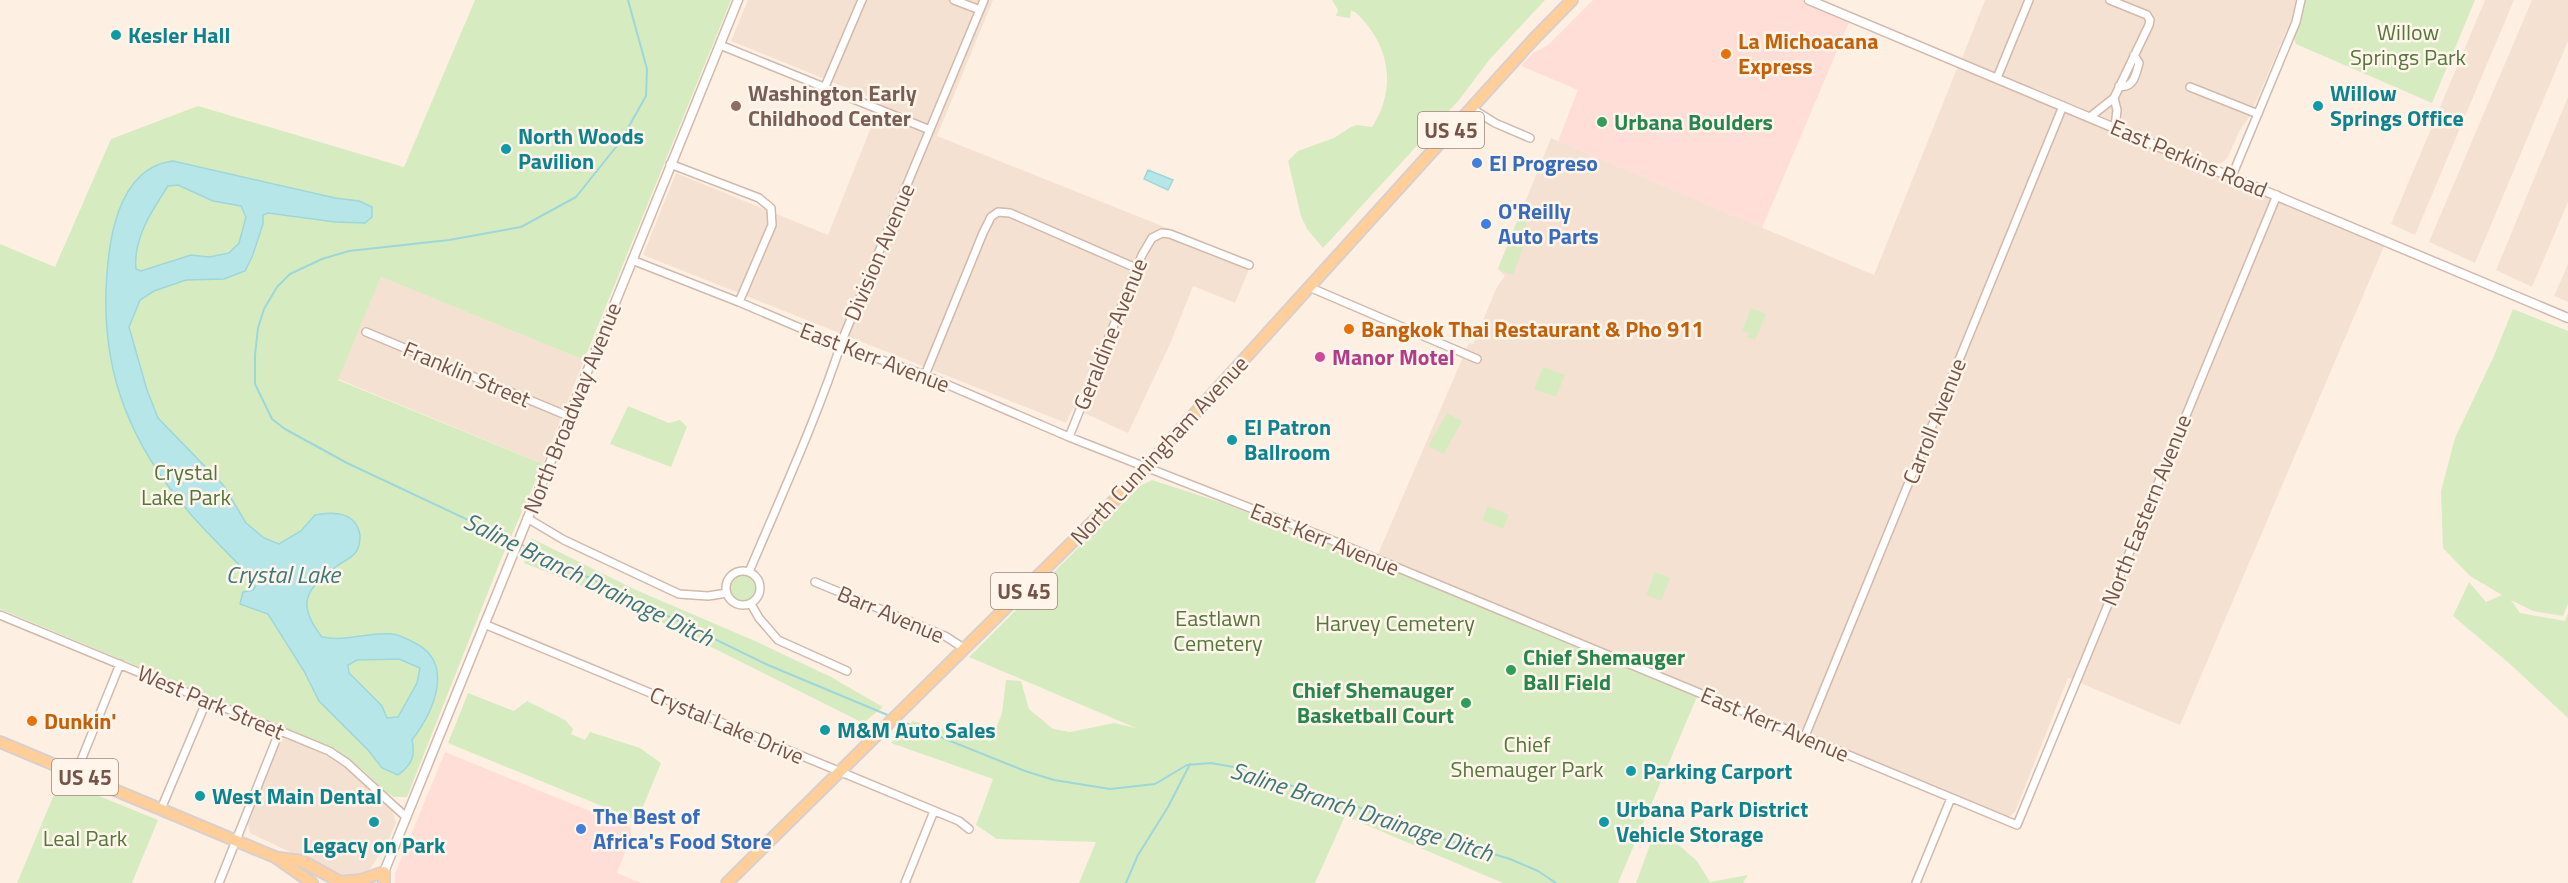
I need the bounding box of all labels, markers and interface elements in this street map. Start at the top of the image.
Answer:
park label: Willow Springs Park [2350,15,2467,74]
place label: Kesler Hall [128,18,230,52]
place label: La Michoacana Express [1738,24,1878,83]
marker: Kesler Hall [109,28,123,42]
marker: La Michoacana Express [1719,47,1733,61]
place label: Washington Early Childhood Center [748,76,917,135]
place label: Willow Springs Office [2330,76,2464,135]
marker: Washington Early Childhood Center [729,99,743,113]
marker: Willow Springs Office [2311,99,2325,113]
place label: Urbana Boulders [1614,105,1773,139]
street label: East Perkins Road [2105,110,2273,206]
road number: US 45 [1418,112,1484,148]
marker: Urbana Boulders [1595,115,1609,129]
place label: North Woods Pavilion [518,119,644,178]
marker: North Woods Pavilion [499,142,513,156]
place label: El Progreso [1489,146,1598,180]
marker: El Progreso [1470,156,1484,170]
street label: Division Avenue [835,178,923,326]
place label: O'Reilly Auto Parts [1498,194,1599,253]
marker: O'Reilly Auto Parts [1479,217,1493,231]
street label: Geraldine Avenue [1064,253,1156,415]
street label: North Broadway Avenue [514,297,630,519]
place label: Bangkok Thai Restaurant & Pho 911 [1361,312,1704,346]
street label: East Kerr Avenue [795,313,955,401]
marker: Bangkok Thai Restaurant & Pho 911 [1342,322,1356,336]
street label: Franklin Street [398,332,536,416]
place label: Manor Motel [1332,340,1455,374]
street label: North Cunningham Avenue [1062,348,1256,552]
marker: Manor Motel [1313,350,1327,364]
street label: Carroll Avenue [1893,353,1975,489]
street label: North Eastern Avenue [2092,409,2200,611]
place label: El Patron Ballroom [1244,410,1331,469]
marker: El Patron Ballroom [1225,433,1239,447]
park label: Crystal Lake Park [141,455,231,514]
street label: East Kerr Avenue [1245,494,1405,584]
water label: Saline Branch Drainage Ditch [458,503,721,656]
water label: Crystal Lake [226,556,342,592]
road number: US 45 [991,573,1057,609]
street label: Barr Avenue [832,576,950,652]
park label: Eastlawn Cemetery [1173,601,1263,660]
park label: Harvey Cemetery [1315,606,1475,640]
place label: Chief Shemauger Ball Field [1523,640,1685,699]
street label: West Park Street [132,656,290,748]
marker: Chief Shemauger Ball Field [1504,663,1518,677]
place label: Chief Shemauger Basketball Court [1292,673,1454,732]
street label: Crystal Lake Drive [645,677,809,773]
street label: East Kerr Avenue [1696,677,1854,771]
marker: Chief Shemauger Basketball Court [1459,696,1473,710]
place label: Dunkin' [44,704,117,738]
place label: M&M Auto Sales [837,713,996,747]
marker: Dunkin' [25,714,39,728]
marker: M&M Auto Sales [818,723,832,737]
park label: Chief Shemauger Park [1451,727,1604,786]
water label: Saline Branch Drainage Ditch [1226,752,1499,871]
place label: Parking Carport [1643,754,1792,788]
road number: US 45 [52,759,118,795]
marker: Parking Carport [1624,764,1638,778]
place label: West Main Dental [212,779,382,813]
marker: West Main Dental [193,789,207,803]
place label: Urbana Park District Vehicle Storage [1616,792,1808,851]
place label: The Best of Africa's Food Store [593,799,772,858]
marker: Legacy on Park [367,815,381,829]
marker: Urbana Park District Vehicle Storage [1597,815,1611,829]
park label: Leal Park [43,821,128,855]
marker: The Best of Africa's Food Store [574,822,588,836]
place label: Legacy on Park [303,828,446,862]

